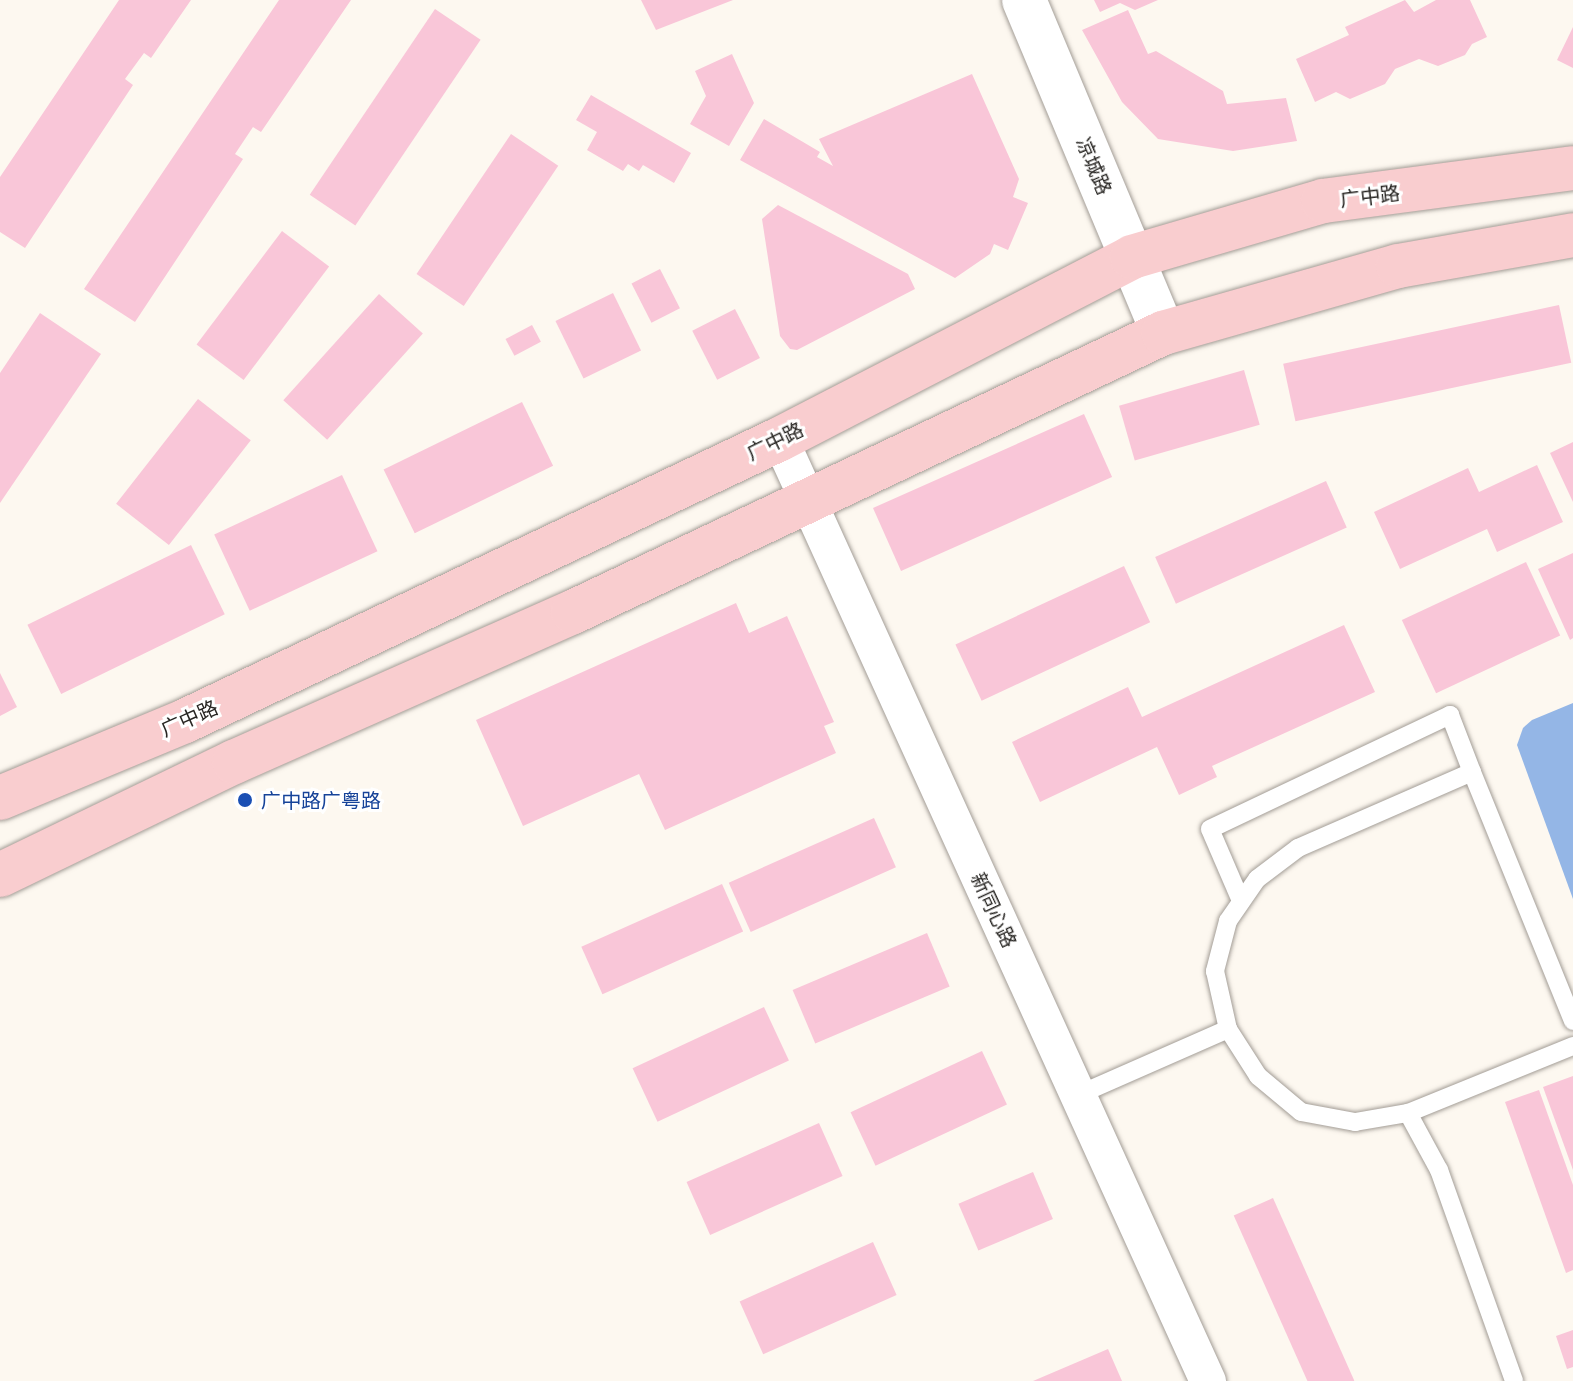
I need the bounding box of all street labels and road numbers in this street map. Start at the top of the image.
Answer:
street label: 凉城路 [1071,134,1117,198]
street label: 广中路 [1339,180,1401,212]
street label: 广中路 [743,417,807,465]
street label: 广中路 [157,695,221,741]
street label: 新同心路 [966,869,1022,951]

